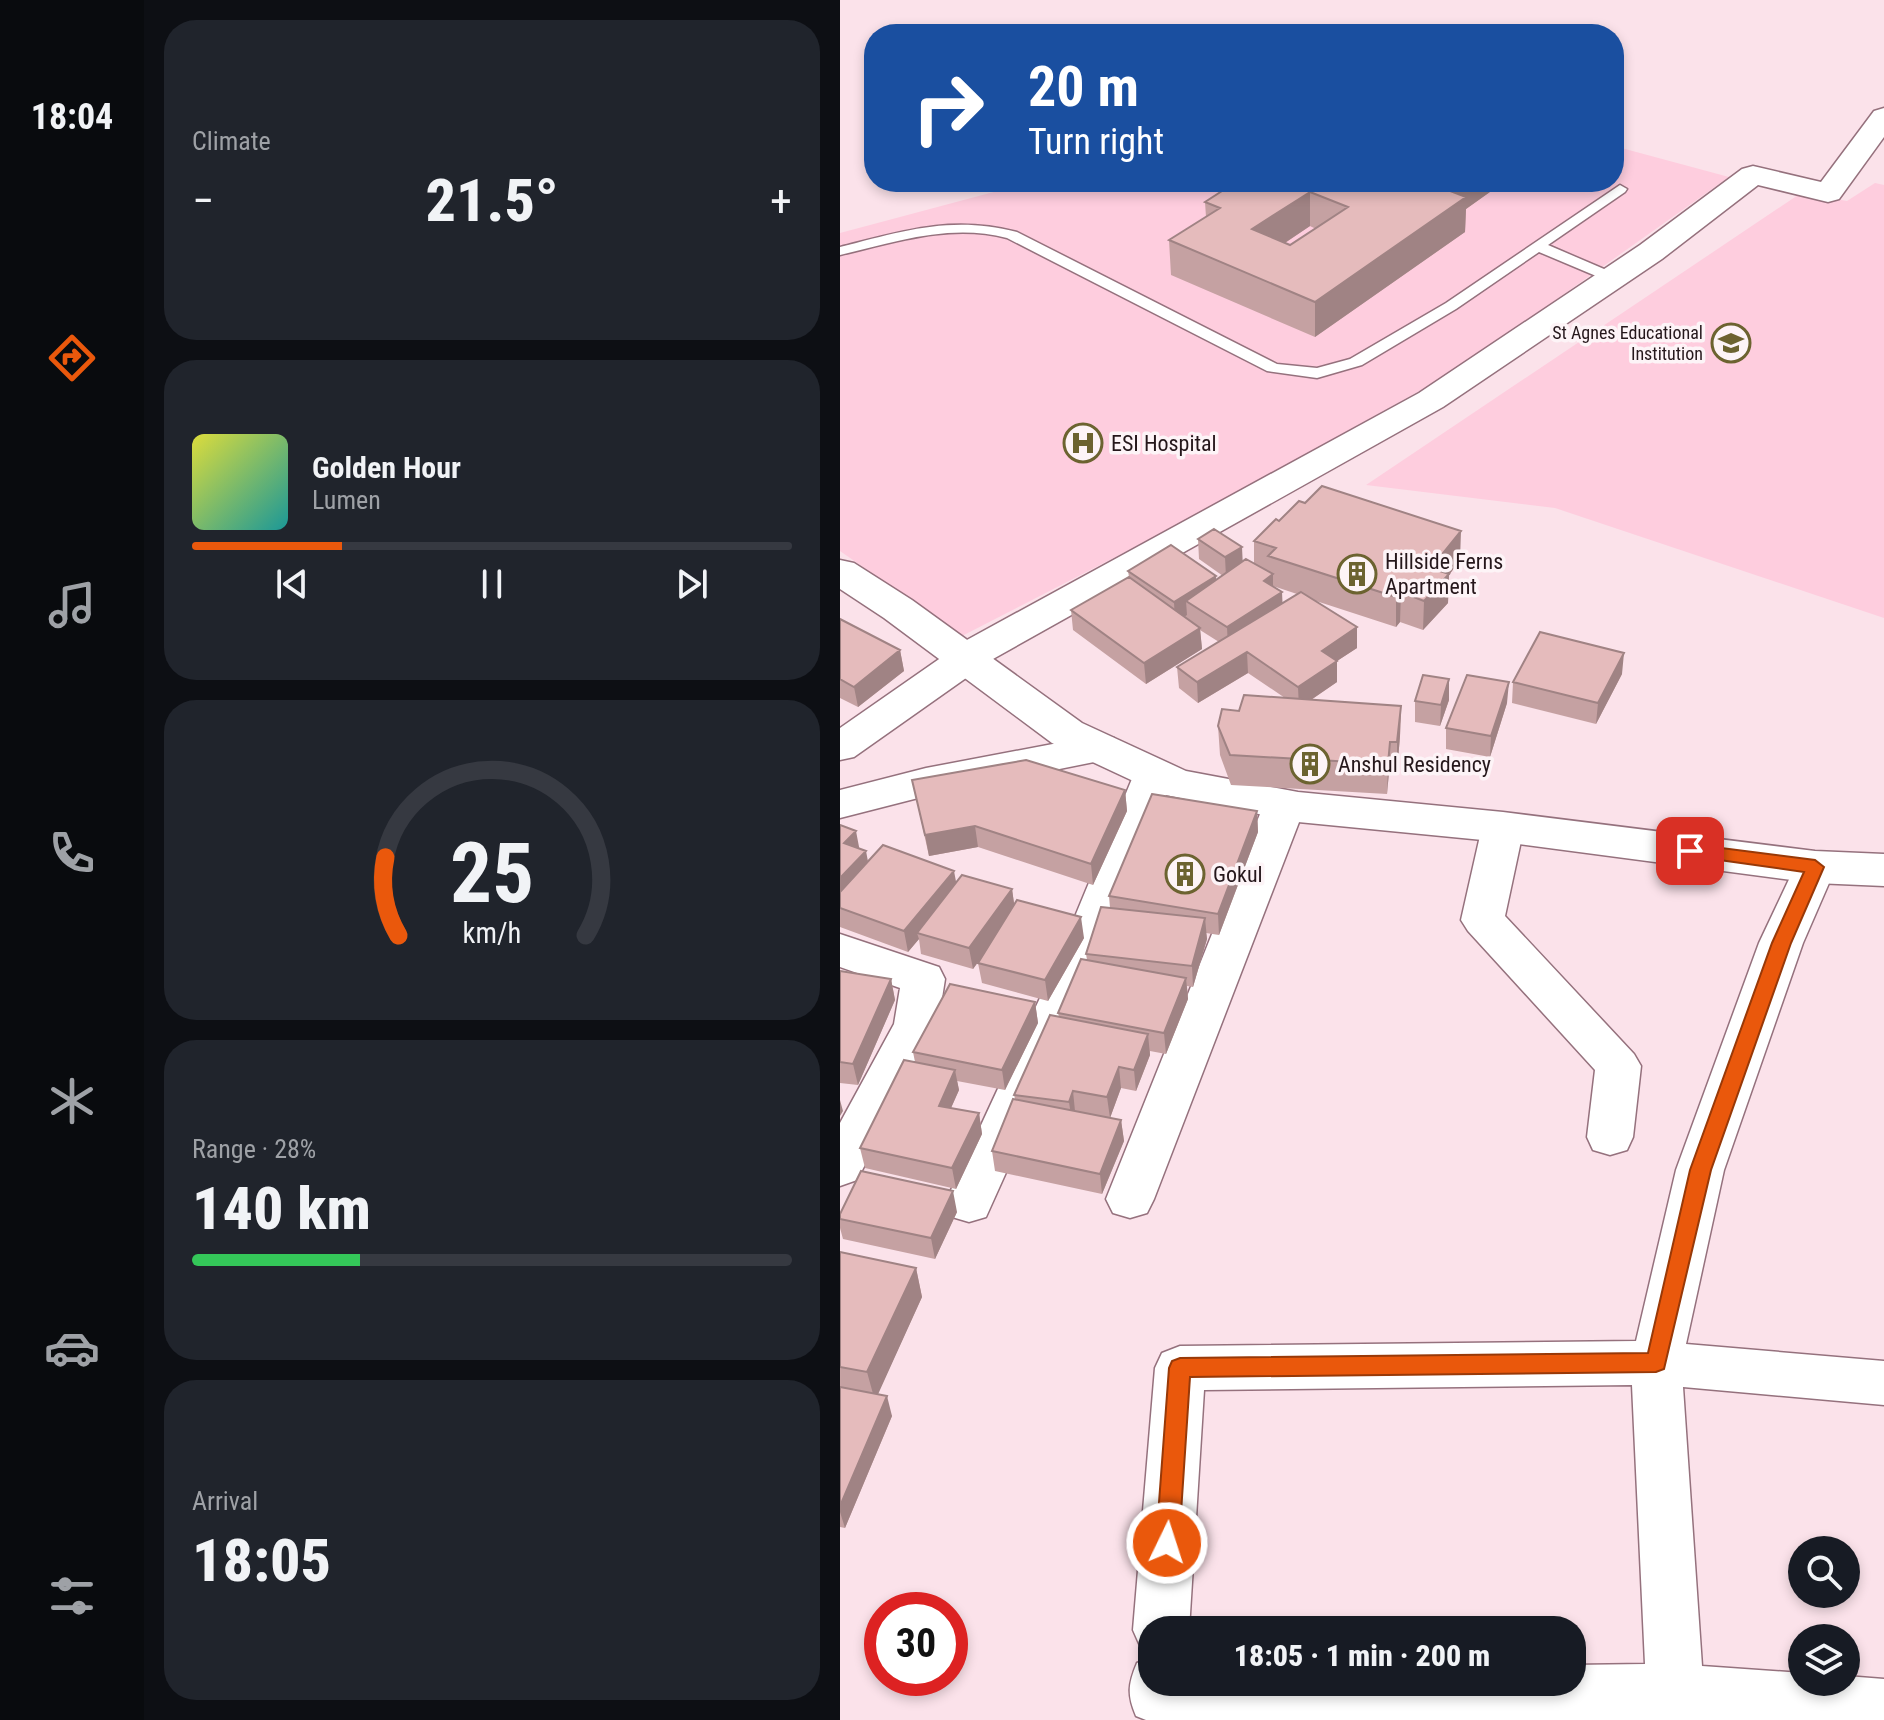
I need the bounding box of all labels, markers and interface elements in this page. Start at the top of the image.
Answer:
text: 20 m [1028,54,1139,120]
icon: right [896,56,1000,160]
text: 18:04 [31,96,113,138]
text: Turn right [1028,121,1164,163]
text: Climate [192,126,271,156]
text: 21.5° [426,165,559,236]
text: − [192,175,214,227]
text: + [770,175,792,227]
place label: St Agnes Educational Institution [1552,322,1703,364]
school or university icon: St Agnes Educational Institution [1710,322,1752,364]
icon: directions [44,330,100,386]
hospital icon: ESI Hospital [1062,422,1104,464]
place label: ESI Hospital [1111,431,1217,456]
text: Golden Hour [312,450,461,485]
text: Lumen [312,485,381,515]
place label: Hillside Ferns Apartment [1385,549,1503,599]
building icon: Hillside Ferns Apartment [1336,553,1378,595]
icon: previous [270,562,314,606]
icon: pause [470,562,514,606]
icon: next [670,562,714,606]
icon: music [44,577,100,633]
building icon: Anshul Residency [1289,743,1331,785]
place label: Anshul Residency [1338,752,1491,777]
pin [1656,817,1724,885]
icon: phone [44,825,100,881]
text: 25 [450,825,534,922]
icon: arrive [1668,829,1712,873]
building icon: Gokul [1164,853,1206,895]
place label: Gokul [1213,862,1263,887]
text: km/h [463,916,521,950]
icon: climate [44,1073,100,1129]
text: Range · 28% [192,1134,316,1164]
text: 140 km [192,1173,371,1244]
icon: car [44,1320,100,1376]
text: Arrival [192,1486,258,1516]
position arrow [1125,1501,1209,1585]
text: 18:05 [192,1525,331,1596]
map controls [1788,1536,1860,1696]
button: search [1788,1536,1860,1608]
icon: filters [44,1568,100,1624]
speed limit sign: 30 [864,1592,968,1696]
button: layers [1788,1624,1860,1696]
text: 18:05 · 1 min · 200 m [1234,1638,1490,1673]

